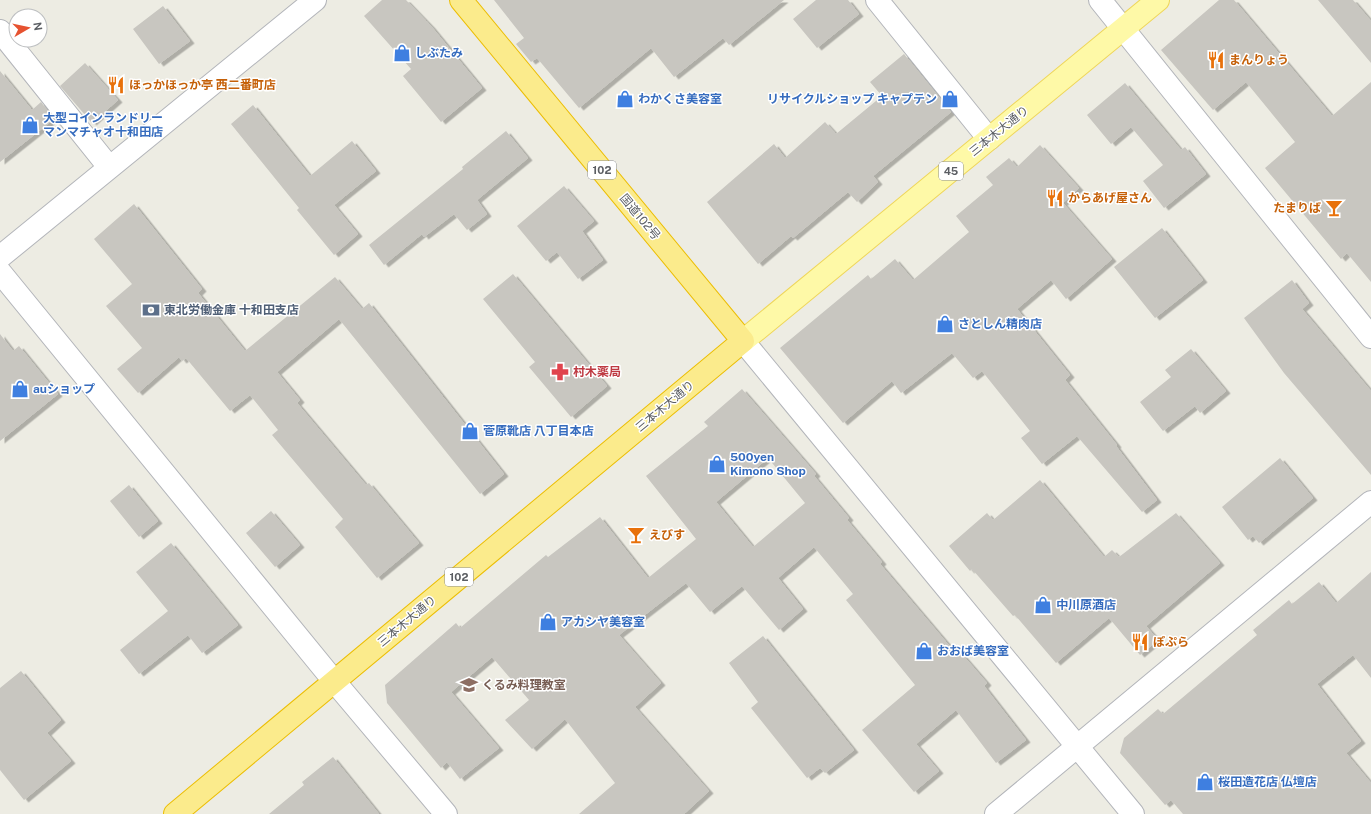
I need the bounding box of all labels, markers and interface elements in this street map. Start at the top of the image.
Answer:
north arrow [8,8,48,48]
text: N [31,21,44,32]
shop icon: しぶたみ [392,43,412,63]
place label: しぶたみ [415,46,463,60]
restaurant icon: まんりょう [1206,50,1226,70]
place label: まんりょう [1229,53,1289,67]
restaurant icon: ほっかほっか亭 西二番町店 [106,75,126,95]
place label: ほっかほっか亭 西二番町店 [129,78,276,92]
shop icon: わかくさ美容室 [615,89,635,109]
shop icon: リサイクルショップ キャプテン [940,89,960,109]
place label: わかくさ美容室 [638,92,722,106]
place label: リサイクルショップ キャプテン [767,92,937,106]
street label: 三本木大通り [967,103,1031,159]
place label: 大型コインランドリー マンマチャオ十和田店 [43,111,163,139]
shop icon: 大型コインランドリー マンマチャオ十和田店 [20,115,40,135]
road number: 102 [588,161,616,179]
road number: 45 [939,162,963,180]
restaurant icon: からあげ屋さん [1045,188,1065,208]
street label: 国道102号 [617,191,663,243]
place label: からあげ屋さん [1068,191,1152,205]
bar icon: たまりば [1324,198,1344,218]
place label: たまりば [1273,201,1321,215]
bank icon: 東北労働金庫 十和田支店 [141,300,161,320]
place label: 東北労働金庫 十和田支店 [164,303,299,317]
shop icon: さとしん精肉店 [935,314,955,334]
place label: さとしん精肉店 [958,317,1042,331]
pharmacy icon: 村木薬局 [550,362,570,382]
place label: 村木薬局 [573,365,621,379]
street label: 三本木大通り [633,377,697,435]
shop icon: auショップ [10,379,30,399]
place label: auショップ [33,382,95,396]
shop icon: 菅原靴店 八丁目本店 [460,421,480,441]
place label: 菅原靴店 八丁目本店 [483,424,594,438]
place label: 500yen Kimono Shop [730,450,806,478]
shop icon: 500yen Kimono Shop [707,454,727,474]
bar icon: えびす [626,525,646,545]
place label: えびす [649,528,685,542]
road number: 102 [445,568,473,586]
street label: 三本木大通り [375,592,439,650]
shop icon: 中川原酒店 [1033,595,1053,615]
place label: 中川原酒店 [1056,598,1116,612]
shop icon: アカシヤ美容室 [538,612,558,632]
place label: アカシヤ美容室 [561,615,645,629]
restaurant icon: ぽぷら [1130,632,1150,652]
place label: ぽぷら [1153,635,1189,649]
shop icon: おおば美容室 [914,641,934,661]
place label: おおば美容室 [937,644,1009,658]
school or university icon: くるみ料理教室 [459,675,479,695]
place label: くるみ料理教室 [482,678,566,692]
shop icon: 桜田造花店 仏壇店 [1195,772,1215,792]
place label: 桜田造花店 仏壇店 [1218,775,1317,789]

